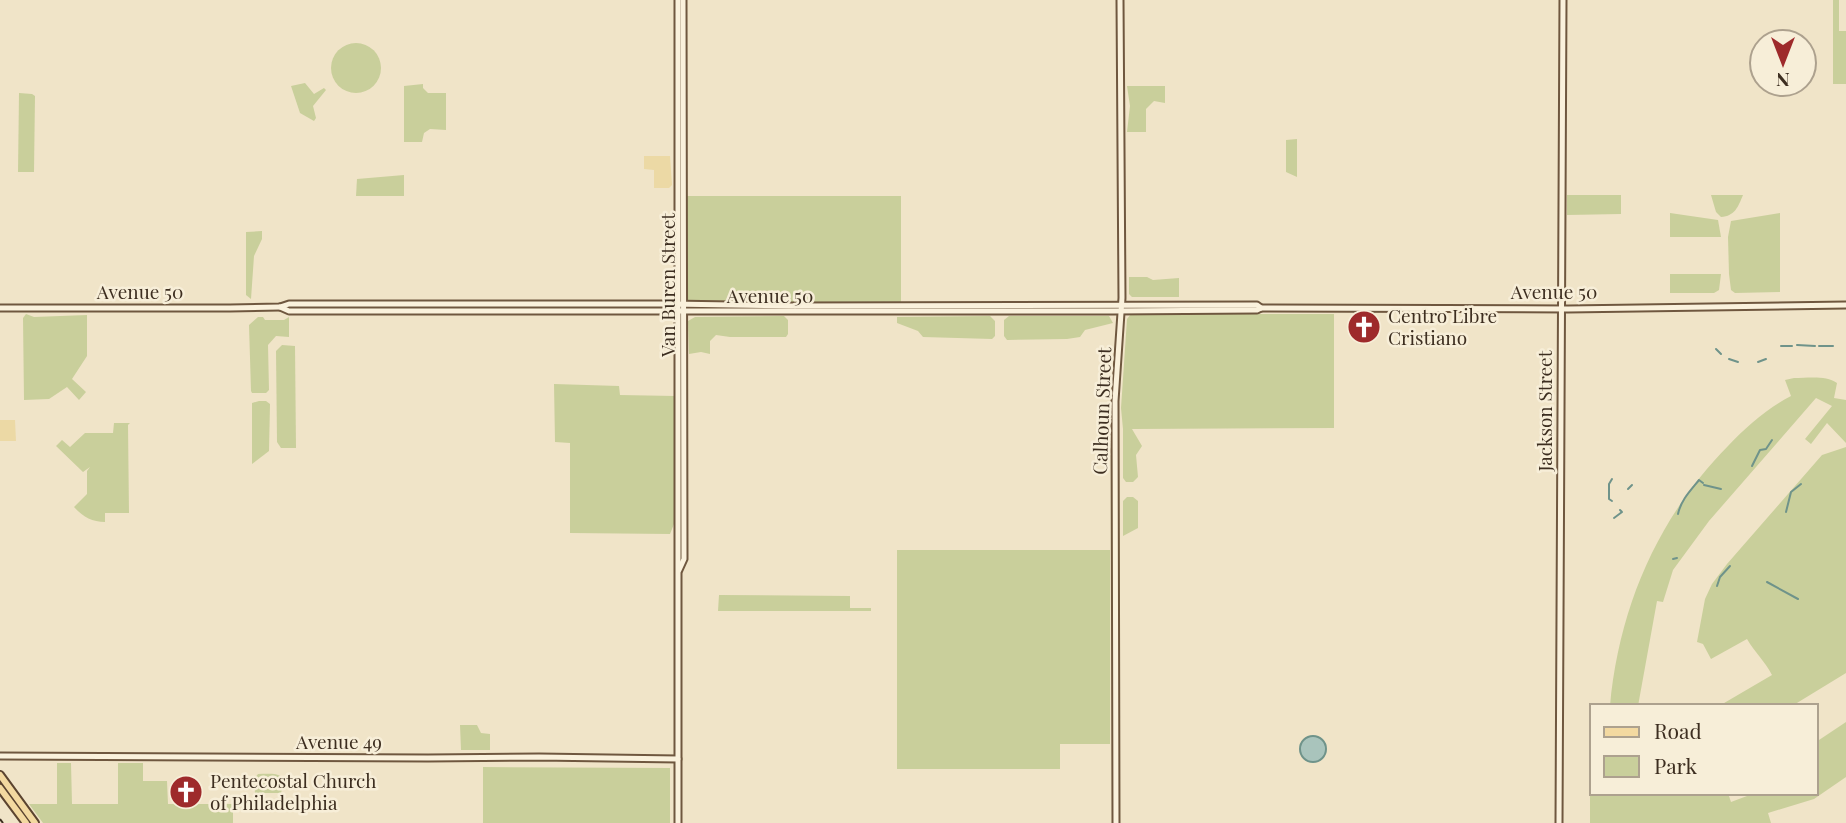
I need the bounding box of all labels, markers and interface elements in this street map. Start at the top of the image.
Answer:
north arrow [1748,28,1818,98]
text: N [1776,68,1790,94]
street label: Van Buren Street [654,213,680,358]
street label: Avenue 50 [96,278,183,304]
street label: Avenue 50 [1510,278,1597,304]
street label: Avenue 50 [726,282,813,308]
place label: Centro Libre Cristiano [1388,302,1497,350]
church icon: Centro Libre Cristiano [1345,308,1383,346]
street label: Calhoun Street [1086,346,1116,475]
street label: Jackson Street [1531,350,1557,472]
legend [1590,704,1818,795]
text: Road [1654,716,1702,744]
street label: Avenue 49 [295,728,382,754]
text: Park [1654,751,1698,779]
place label: Pentecostal Church of Philadelphia [210,767,376,815]
church icon: Pentecostal Church of Philadelphia [167,773,205,811]

